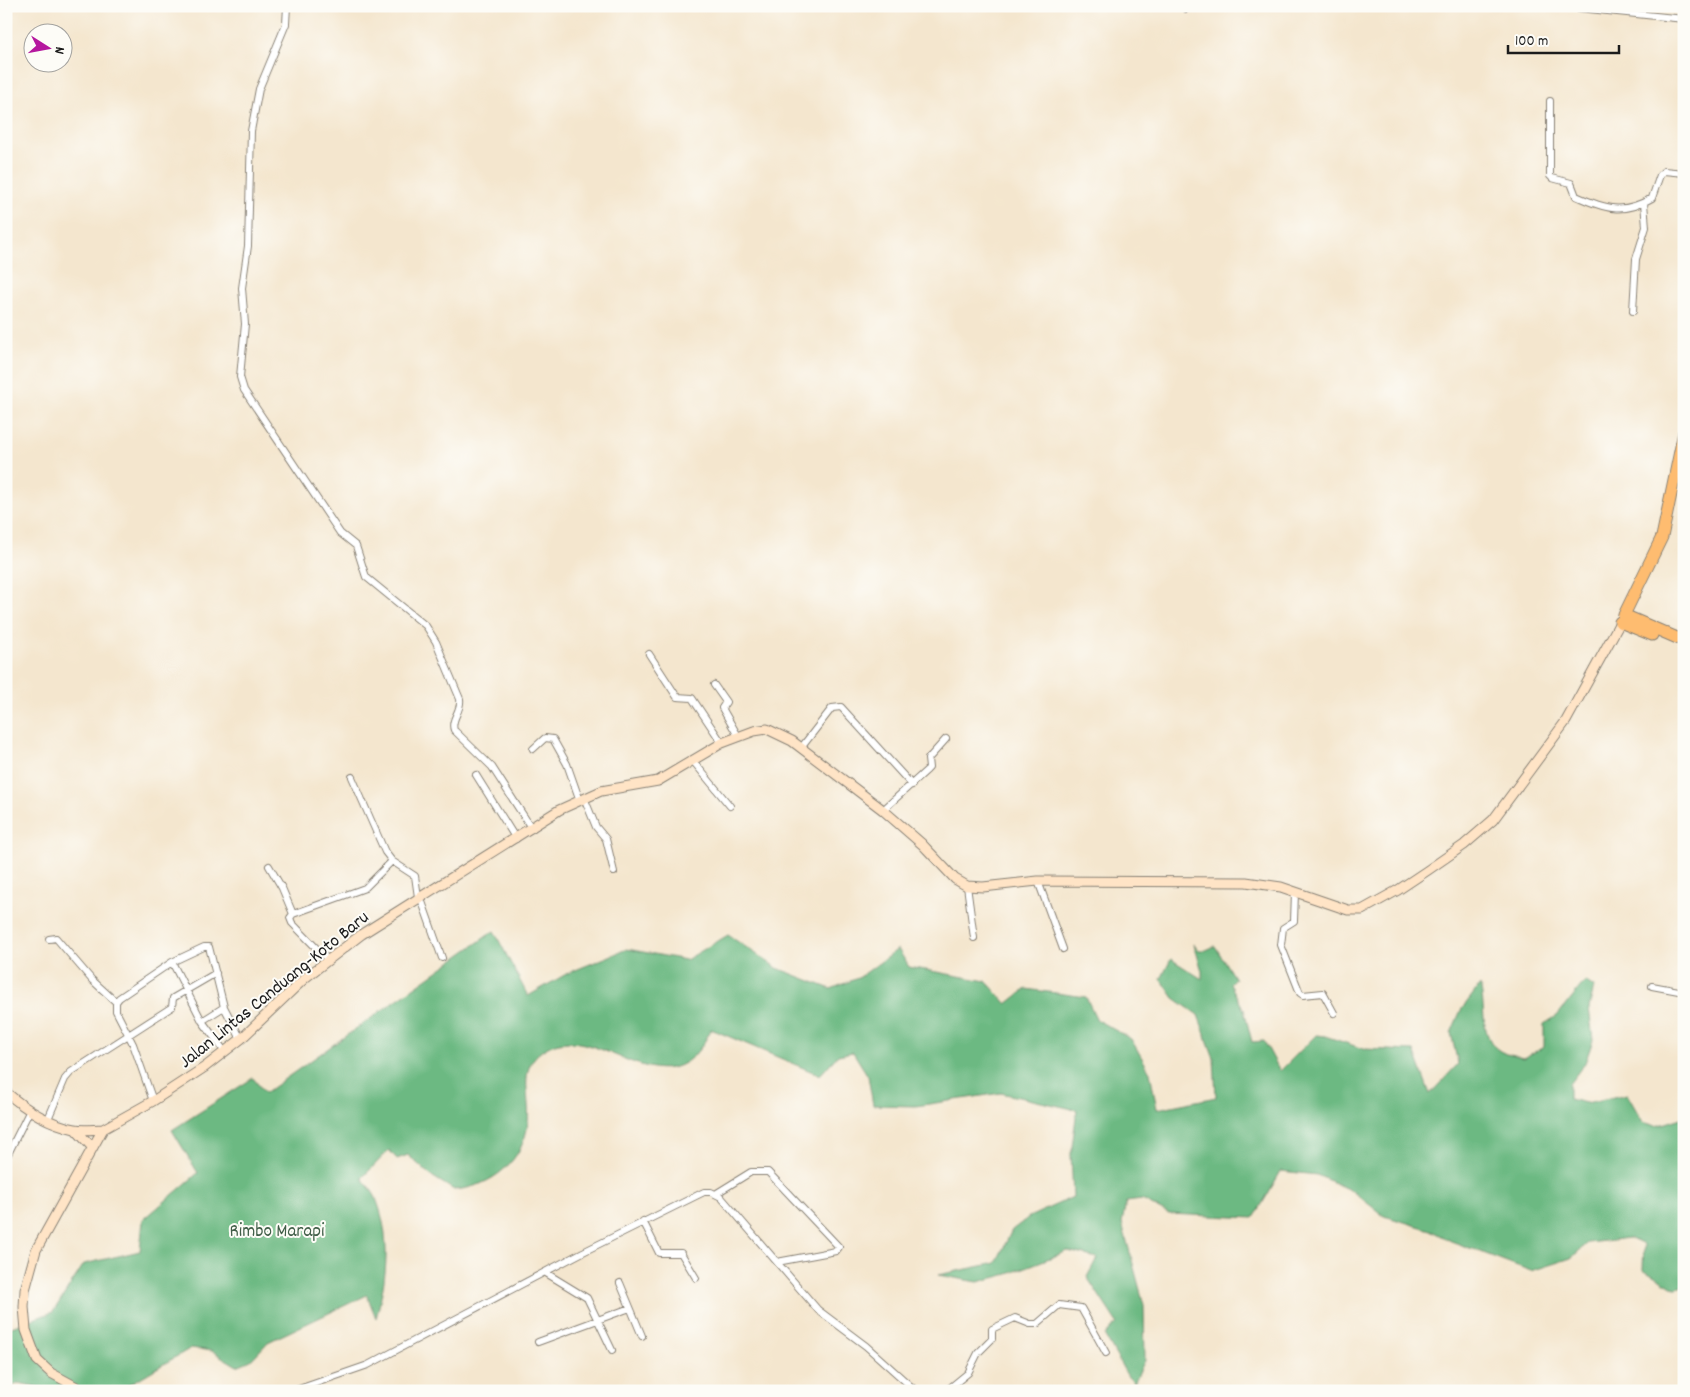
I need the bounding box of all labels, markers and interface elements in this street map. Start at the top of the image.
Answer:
north arrow [22,22,72,72]
scale bar [1508,22,1619,54]
text: 100 m [1515,31,1548,53]
text: N [48,45,69,55]
street label: Jalan Lintas Canduang-Koto Baru [174,905,376,1076]
park label: Rimbo Marapi [229,1219,325,1246]

